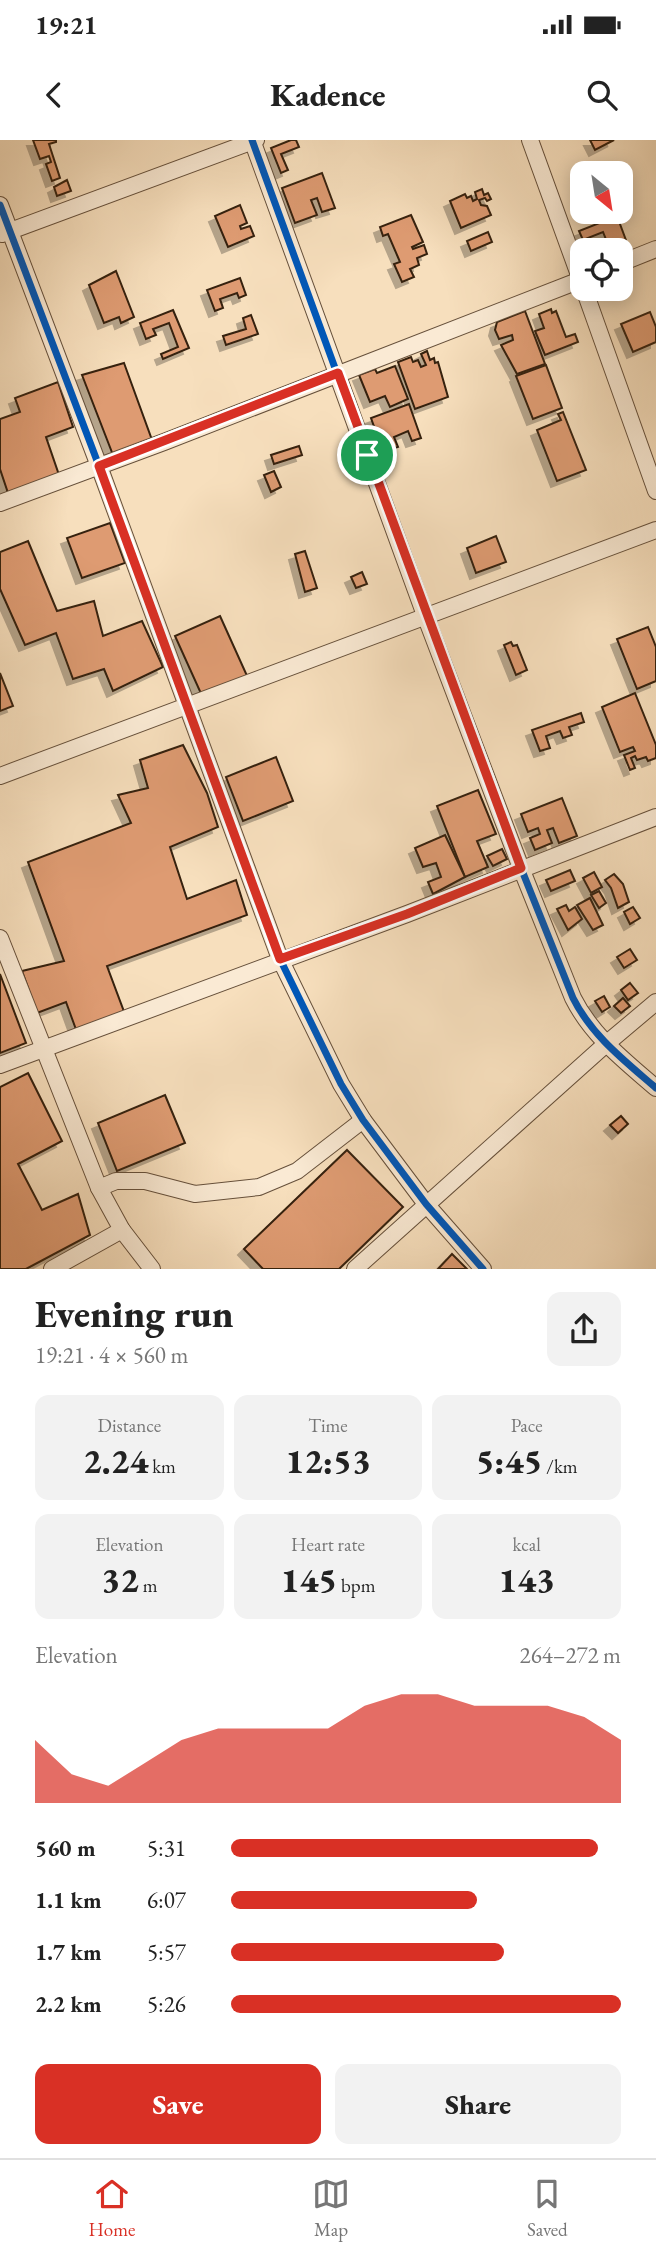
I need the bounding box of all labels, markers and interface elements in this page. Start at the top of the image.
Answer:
text: 19:21 [35,8,97,42]
text: Kadence [270,74,386,116]
icon: back [35,76,73,114]
icon: search [583,76,621,114]
north arrow [570,161,634,224]
map controls [570,161,633,301]
button: locate [570,238,633,301]
pin [337,425,397,485]
icon: arrive [348,436,386,474]
text: Evening run [35,1289,233,1338]
button: share [547,1292,621,1366]
text: 19:21 · 4 × 560 m [35,1340,188,1370]
text: Distance [98,1413,161,1438]
text: Time [308,1413,348,1438]
text: Pace [511,1413,543,1438]
text: 2.24 [83,1438,148,1483]
text: 12:53 [285,1438,371,1483]
text: 5:45 [476,1438,543,1483]
text: km [148,1454,176,1479]
text: /km [543,1454,578,1479]
text: Elevation [95,1532,164,1557]
text: Heart rate [291,1532,365,1557]
text: kcal [512,1532,541,1557]
text: 32 [101,1557,139,1602]
text: 145 [281,1557,337,1602]
text: 143 [498,1557,555,1602]
text: m [139,1573,158,1598]
text: bpm [337,1573,375,1598]
text: Elevation [35,1640,118,1670]
text: 264–272 m [520,1640,621,1670]
text: 560 m [35,1833,96,1863]
text: 5:31 [147,1833,186,1863]
text: 1.1 km [35,1885,102,1915]
text: 6:07 [147,1885,186,1915]
text: 1.7 km [35,1937,102,1967]
text: 5:57 [147,1937,186,1967]
text: 2.2 km [35,1989,102,2019]
text: 5:26 [147,1989,186,2019]
button: Save [35,2064,321,2144]
button: Share [335,2064,621,2144]
tab: Home [88,2175,135,2242]
tab: Map [312,2175,350,2242]
tab: Saved [527,2175,568,2242]

